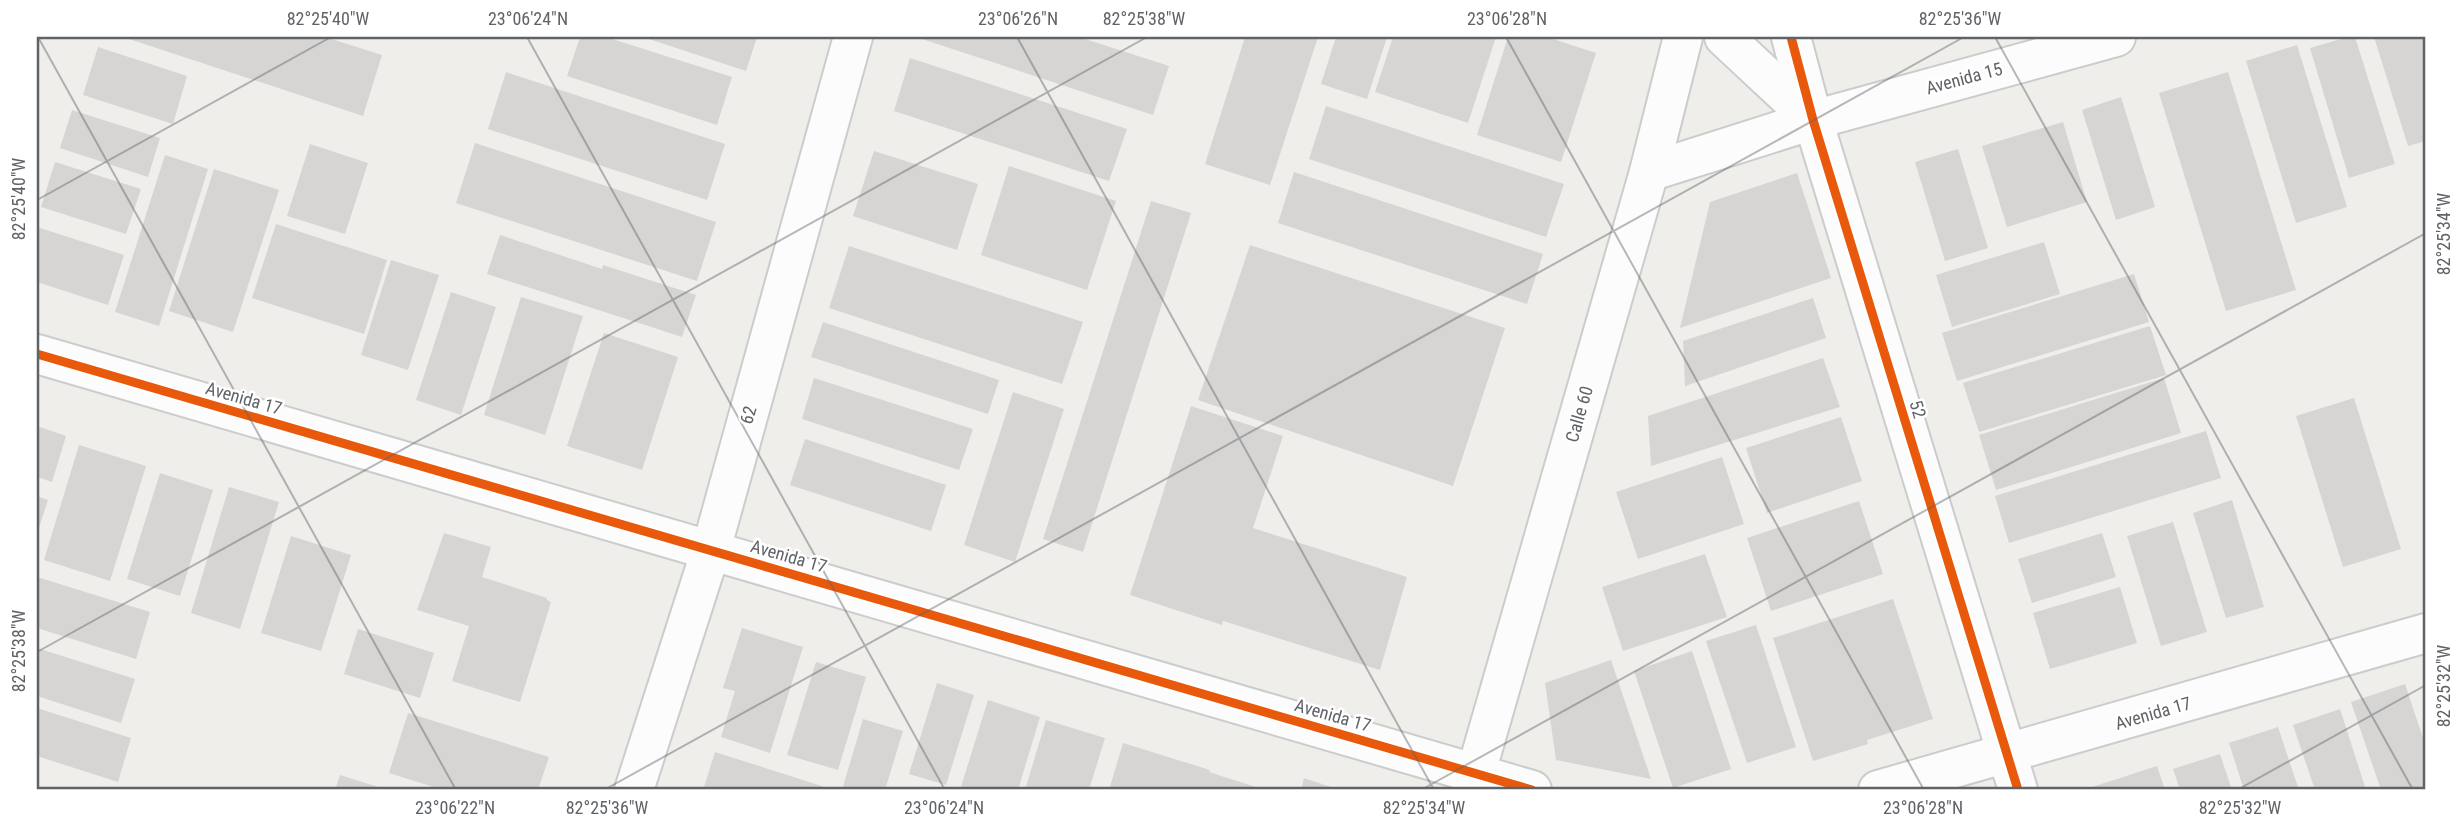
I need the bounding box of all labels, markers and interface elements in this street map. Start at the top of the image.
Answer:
text: 82°25'40"W [287,8,370,29]
text: 23°06'24"N [488,8,568,29]
text: 23°06'26"N [978,8,1058,29]
text: 82°25'38"W [1103,8,1186,29]
text: 23°06'28"N [1467,8,1547,29]
text: 82°25'36"W [1919,8,2002,29]
street label: Avenida 15 [1923,58,2005,98]
text: 82°25'40"W [8,157,29,240]
text: 82°25'34"W [2433,192,2454,275]
street label: Avenida 17 [203,377,285,419]
street label: Calle 60 [1561,383,1597,445]
street label: 52 [1905,397,1931,421]
street label: 62 [735,403,761,426]
street label: Avenida 17 [748,535,830,577]
text: 82°25'38"W [8,609,29,692]
text: 82°25'32"W [2433,644,2454,727]
street label: Avenida 17 [2112,692,2194,734]
street label: Avenida 17 [1292,694,1374,736]
text: 23°06'22"N [415,797,495,818]
text: 82°25'36"W [566,797,649,818]
text: 23°06'24"N [904,797,984,818]
text: 82°25'34"W [1383,797,1466,818]
text: 23°06'28"N [1883,797,1963,818]
text: 82°25'32"W [2199,797,2282,818]

